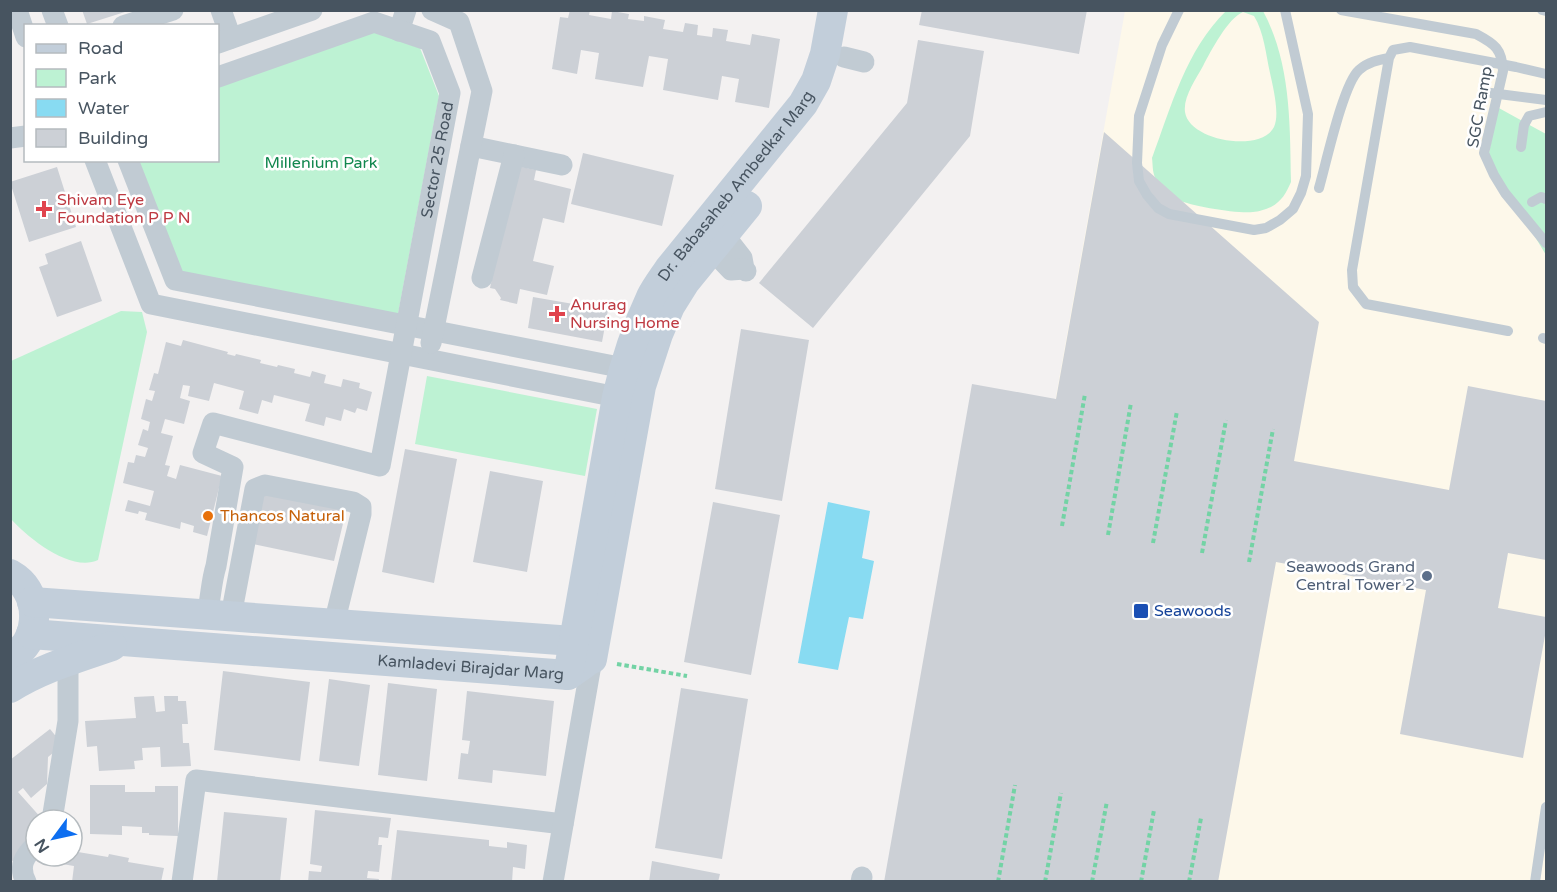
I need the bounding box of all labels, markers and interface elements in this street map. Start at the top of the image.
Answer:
legend [24,24,219,162]
text: Road [78,37,123,59]
street label: SGC Ramp [1463,65,1497,149]
text: Park [78,67,117,89]
street label: Dr. Babasaheb Ambedkar Marg [653,87,818,285]
text: Water [78,97,129,119]
street label: Sector 25 Road [417,100,458,220]
text: Building [78,127,148,149]
park label: Millenium Park [265,153,378,173]
place label: Shivam Eye Foundation P P N [57,190,191,228]
marker: Shivam Eye Foundation P P N [35,200,53,218]
place label: Anurag Nursing Home [570,295,680,333]
marker: Anurag Nursing Home [548,305,566,323]
place label: Thancos Natural [220,506,345,526]
marker: Thancos Natural [201,509,215,523]
place label: Seawoods Grand Central Tower 2 [1286,557,1415,595]
marker: Seawoods Grand Central Tower 2 [1420,569,1434,583]
place label: Seawoods [1154,601,1232,621]
marker: Seawoods [1132,602,1150,620]
street label: Kamladevi Birajdar Marg [377,650,565,685]
north arrow [24,808,84,868]
text: N [30,835,54,856]

